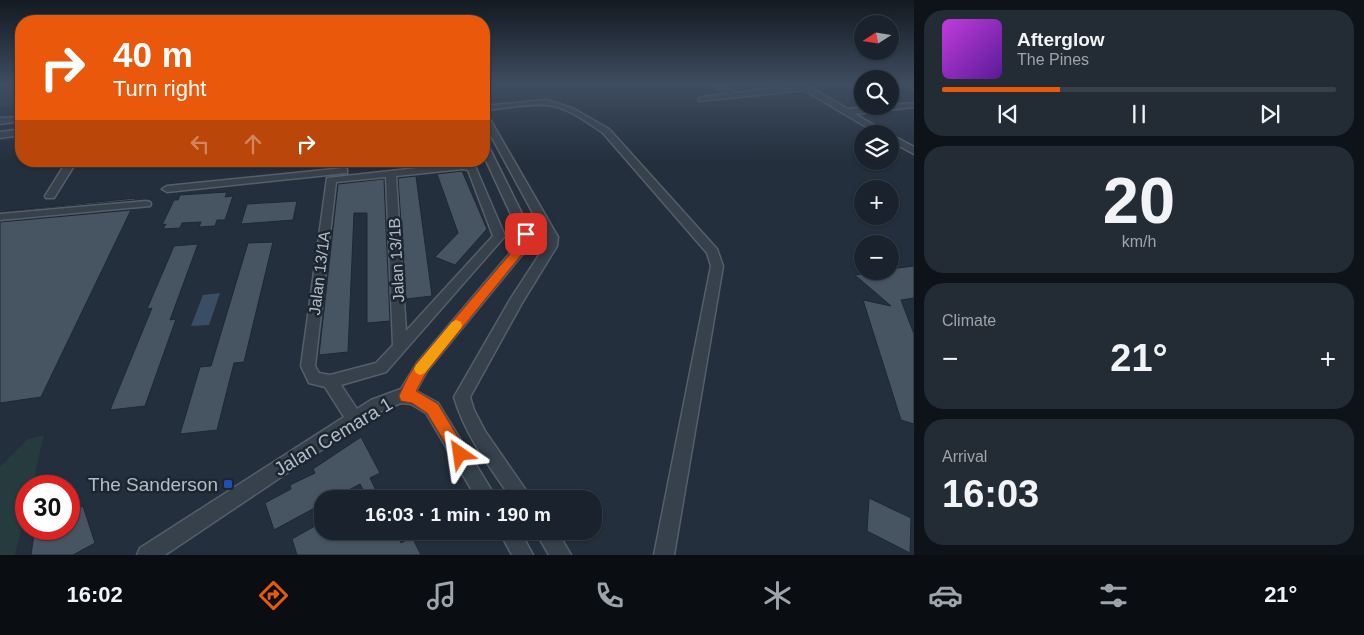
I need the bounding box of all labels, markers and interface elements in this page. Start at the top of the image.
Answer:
north arrow [854,15,899,60]
map controls [854,15,899,280]
text: Afterglow [1017,29,1105,50]
icon: right [30,35,95,100]
text: 40 m [113,35,193,74]
text: The Pines [1017,51,1089,68]
button: search [854,70,899,115]
text: Turn right [113,76,206,101]
icon: previous [994,100,1022,128]
icon: pause [1125,100,1153,128]
icon: next [1256,100,1284,128]
button: layers [854,125,899,170]
icon: left [186,130,214,158]
icon: ahead [239,130,267,158]
icon: right [292,130,320,158]
text: 20 [1103,164,1175,237]
button: + [854,180,899,225]
pin [505,213,547,255]
street label: Jalan 13/1B [386,217,407,303]
icon: arrive [512,220,540,248]
street label: Jalan 13/1A [306,230,333,316]
text: km/h [1122,233,1156,250]
button: − [854,235,899,280]
text: Climate [942,312,996,329]
text: 21° [1110,337,1168,379]
text: − [942,343,958,374]
text: + [1320,343,1336,374]
street label: Jalan Cemara 1 [270,393,396,480]
position arrow [433,427,485,479]
text: Arrival [942,448,987,465]
text: 16:03 [942,473,1039,515]
place label: The Sanderson [88,474,218,495]
speed limit sign: 30 [15,475,80,540]
marker: The Sanderson [222,478,234,490]
text: 16:03 · 1 min · 190 m [365,504,551,525]
icon: directions [256,578,291,613]
icon: music [424,578,459,613]
icon: phone [592,578,627,613]
icon: climate [760,578,795,613]
icon: car [928,578,963,613]
icon: filters [1096,578,1131,613]
text: 16:02 [67,582,123,607]
text: 21° [1264,582,1297,607]

